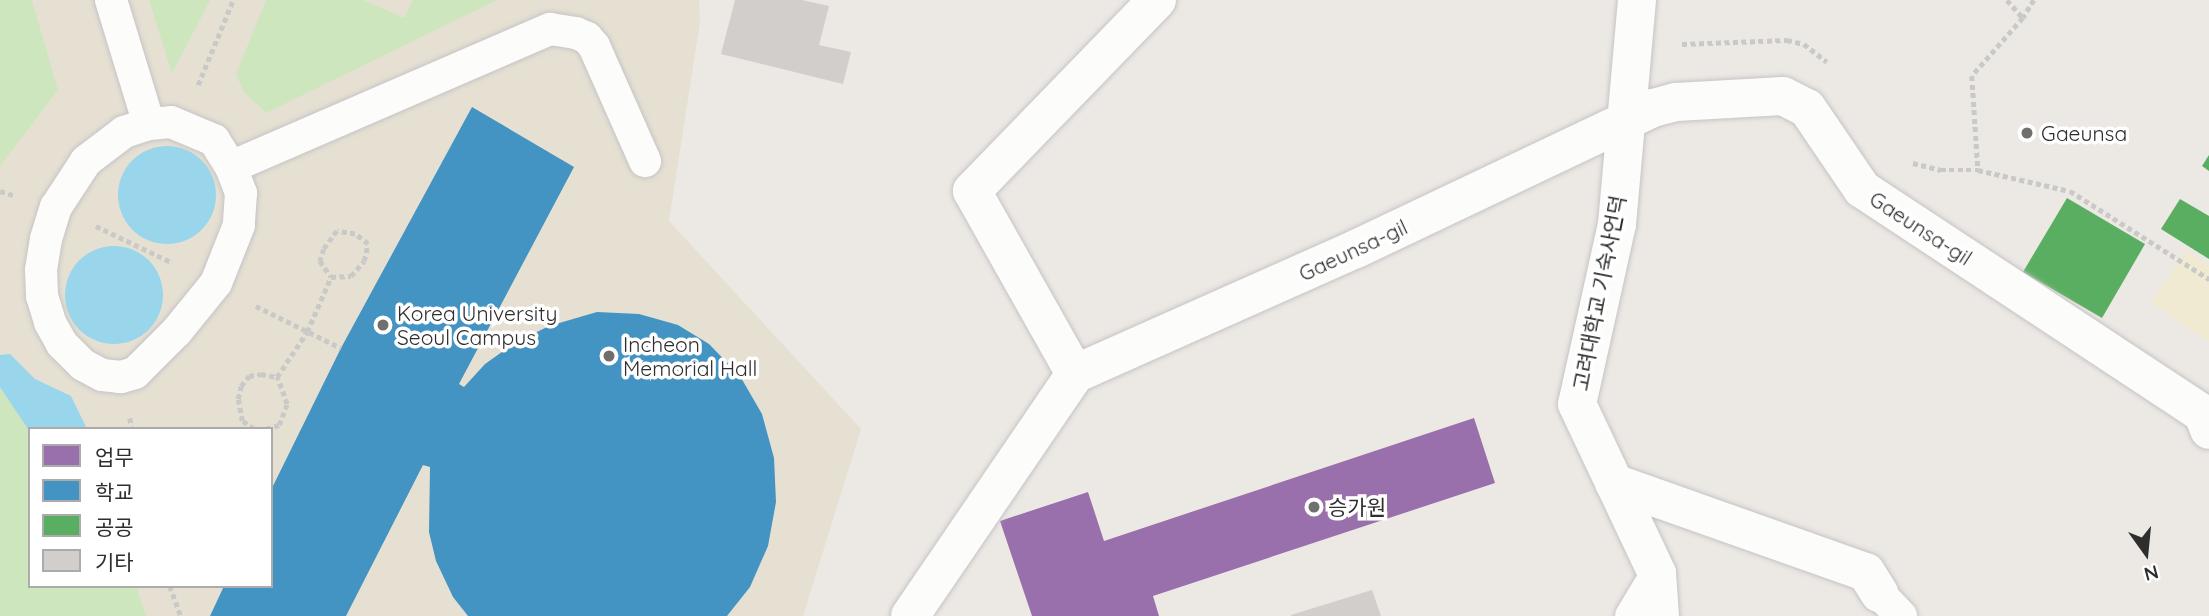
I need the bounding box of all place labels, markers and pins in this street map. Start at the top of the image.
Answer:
place label: Gaeunsa [2041,120,2127,146]
marker: Gaeunsa [2019,125,2035,141]
place label: Korea University Seoul Campus [397,300,557,350]
marker: Korea University Seoul Campus [375,317,391,333]
place label: Incheon Memorial Hall [623,331,757,381]
marker: Incheon Memorial Hall [601,348,617,364]
place label: 승가원 [1328,494,1386,520]
marker: 승가원 [1306,499,1322,515]

